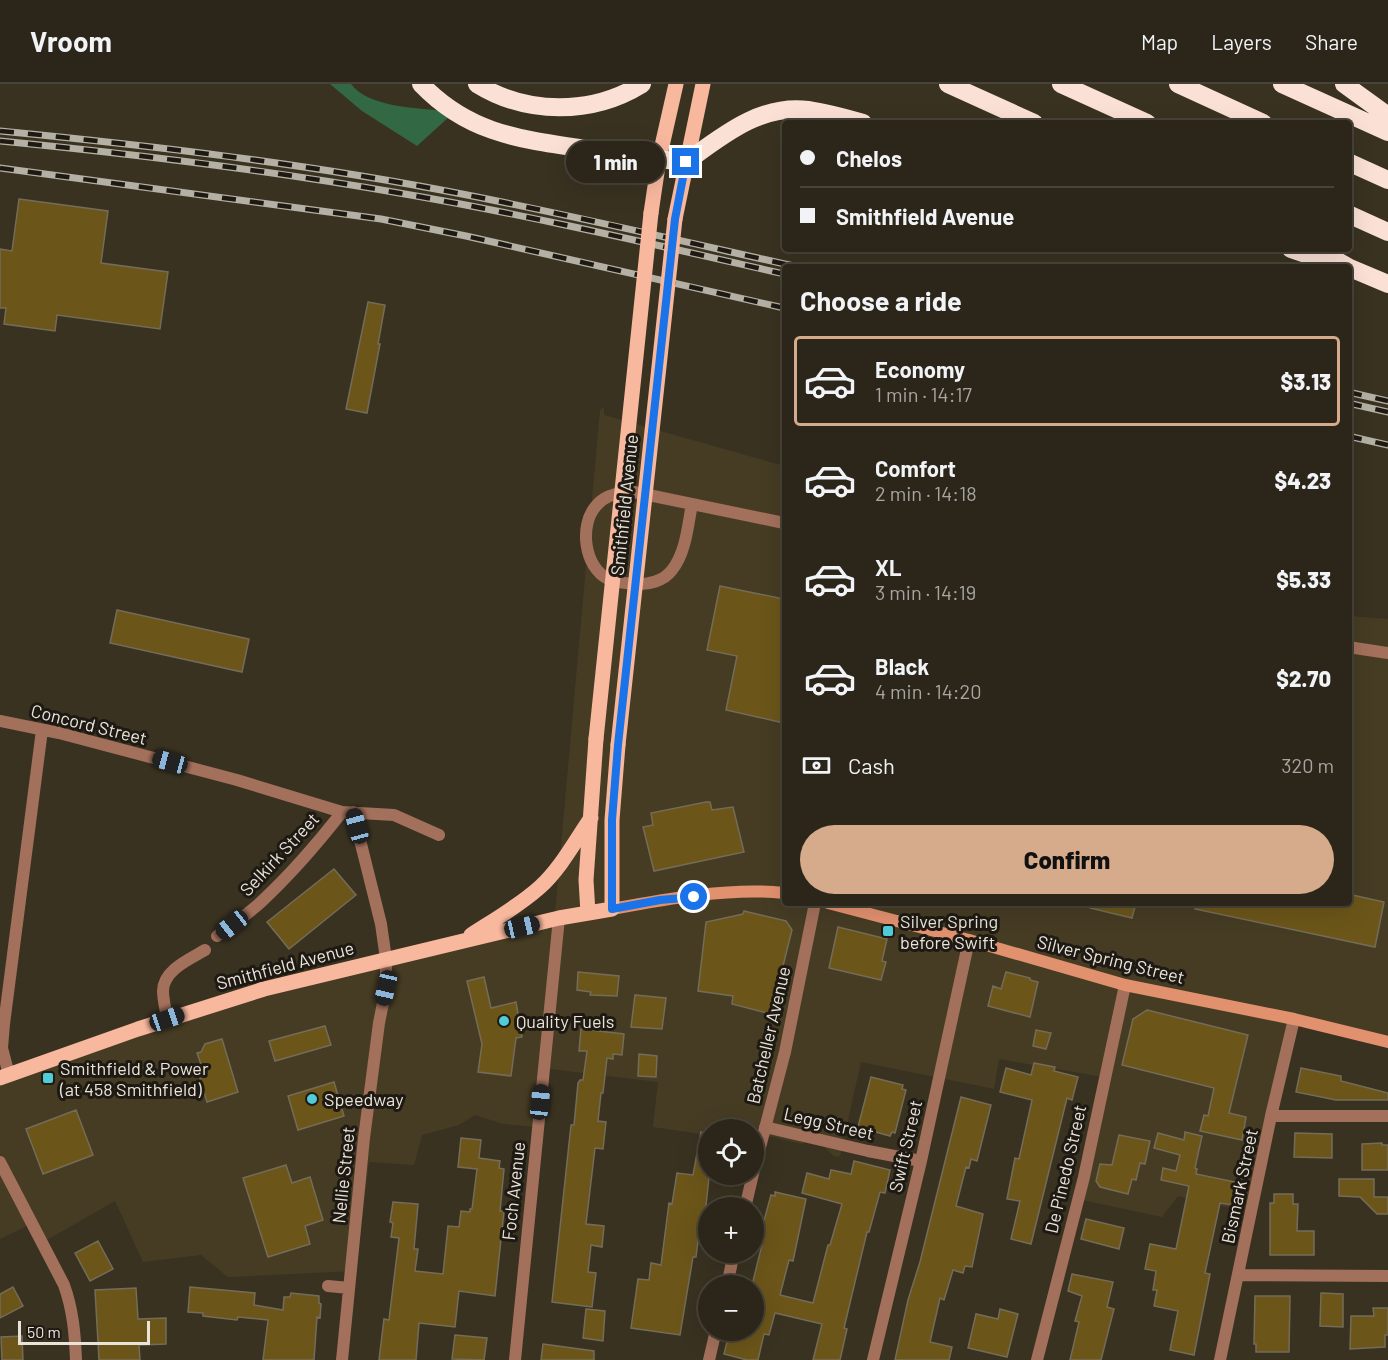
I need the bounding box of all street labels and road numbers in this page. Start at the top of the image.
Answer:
street label: Smithfield Avenue [606,433,642,577]
street label: Concord Street [29,699,149,749]
street label: Selkirk Street [235,808,323,900]
street label: Silver Spring Street [1035,930,1187,988]
street label: Smithfield Avenue [214,936,356,994]
street label: Batcheller Avenue [741,964,795,1106]
street label: Swift Street [884,1098,926,1194]
street label: Legg Street [782,1102,876,1144]
street label: De Pinedo Street [1040,1103,1090,1235]
street label: Nellie Street [327,1126,359,1224]
street label: Bismark Street [1216,1127,1262,1245]
street label: Foch Avenue [497,1141,529,1241]

